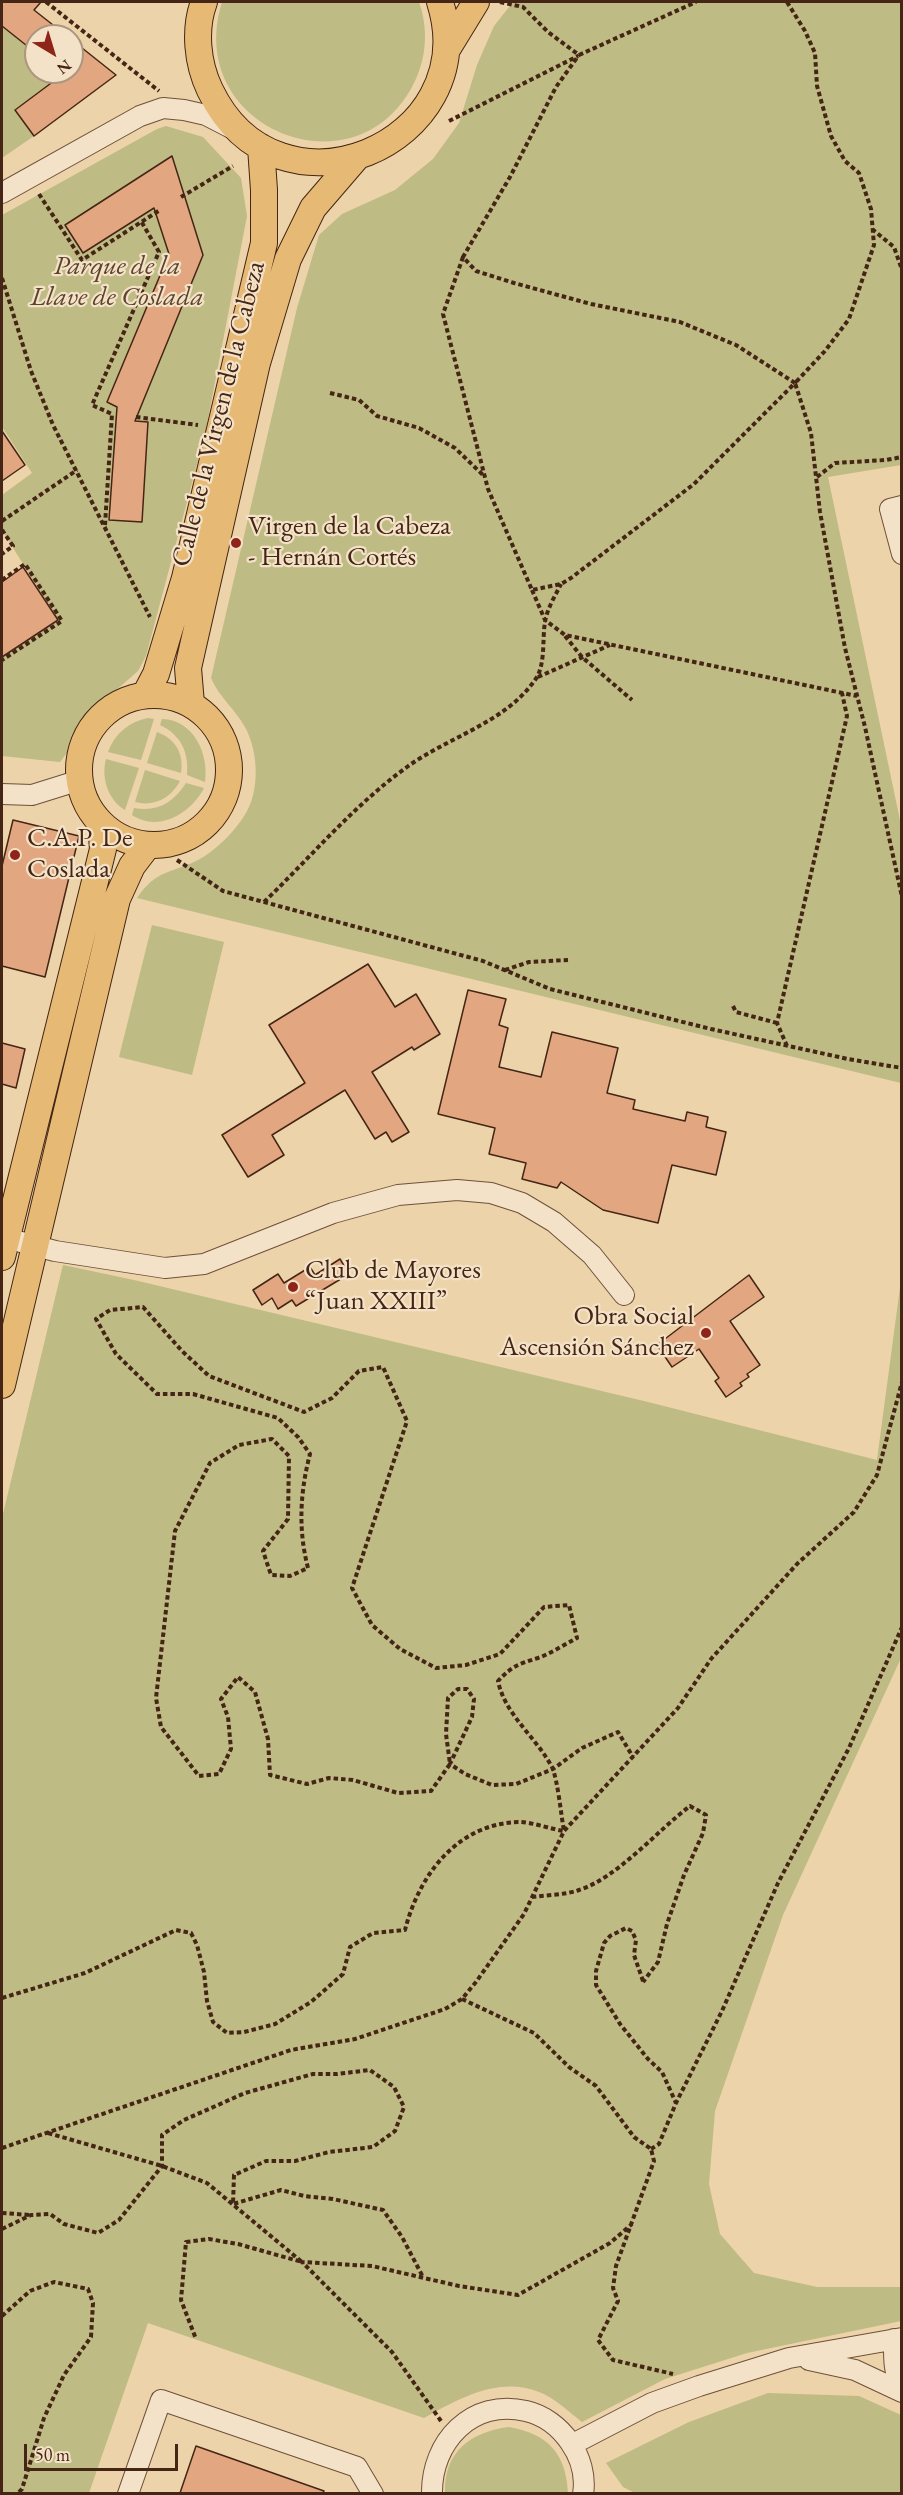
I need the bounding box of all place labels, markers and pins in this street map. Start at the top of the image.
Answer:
place label: Virgen de la Cabeza - Hernán Cortés [248,511,451,574]
marker: Virgen de la Cabeza - Hernán Cortés [229,536,243,550]
place label: C.A.P. De Coslada [27,823,133,886]
marker: C.A.P. De Coslada [8,848,22,862]
place label: Club de Mayores “Juan XXIII” [305,1255,481,1318]
marker: Club de Mayores “Juan XXIII” [286,1280,300,1294]
place label: Obra Social Ascensión Sánchez [500,1301,694,1364]
marker: Obra Social Ascensión Sánchez [699,1326,713,1340]

